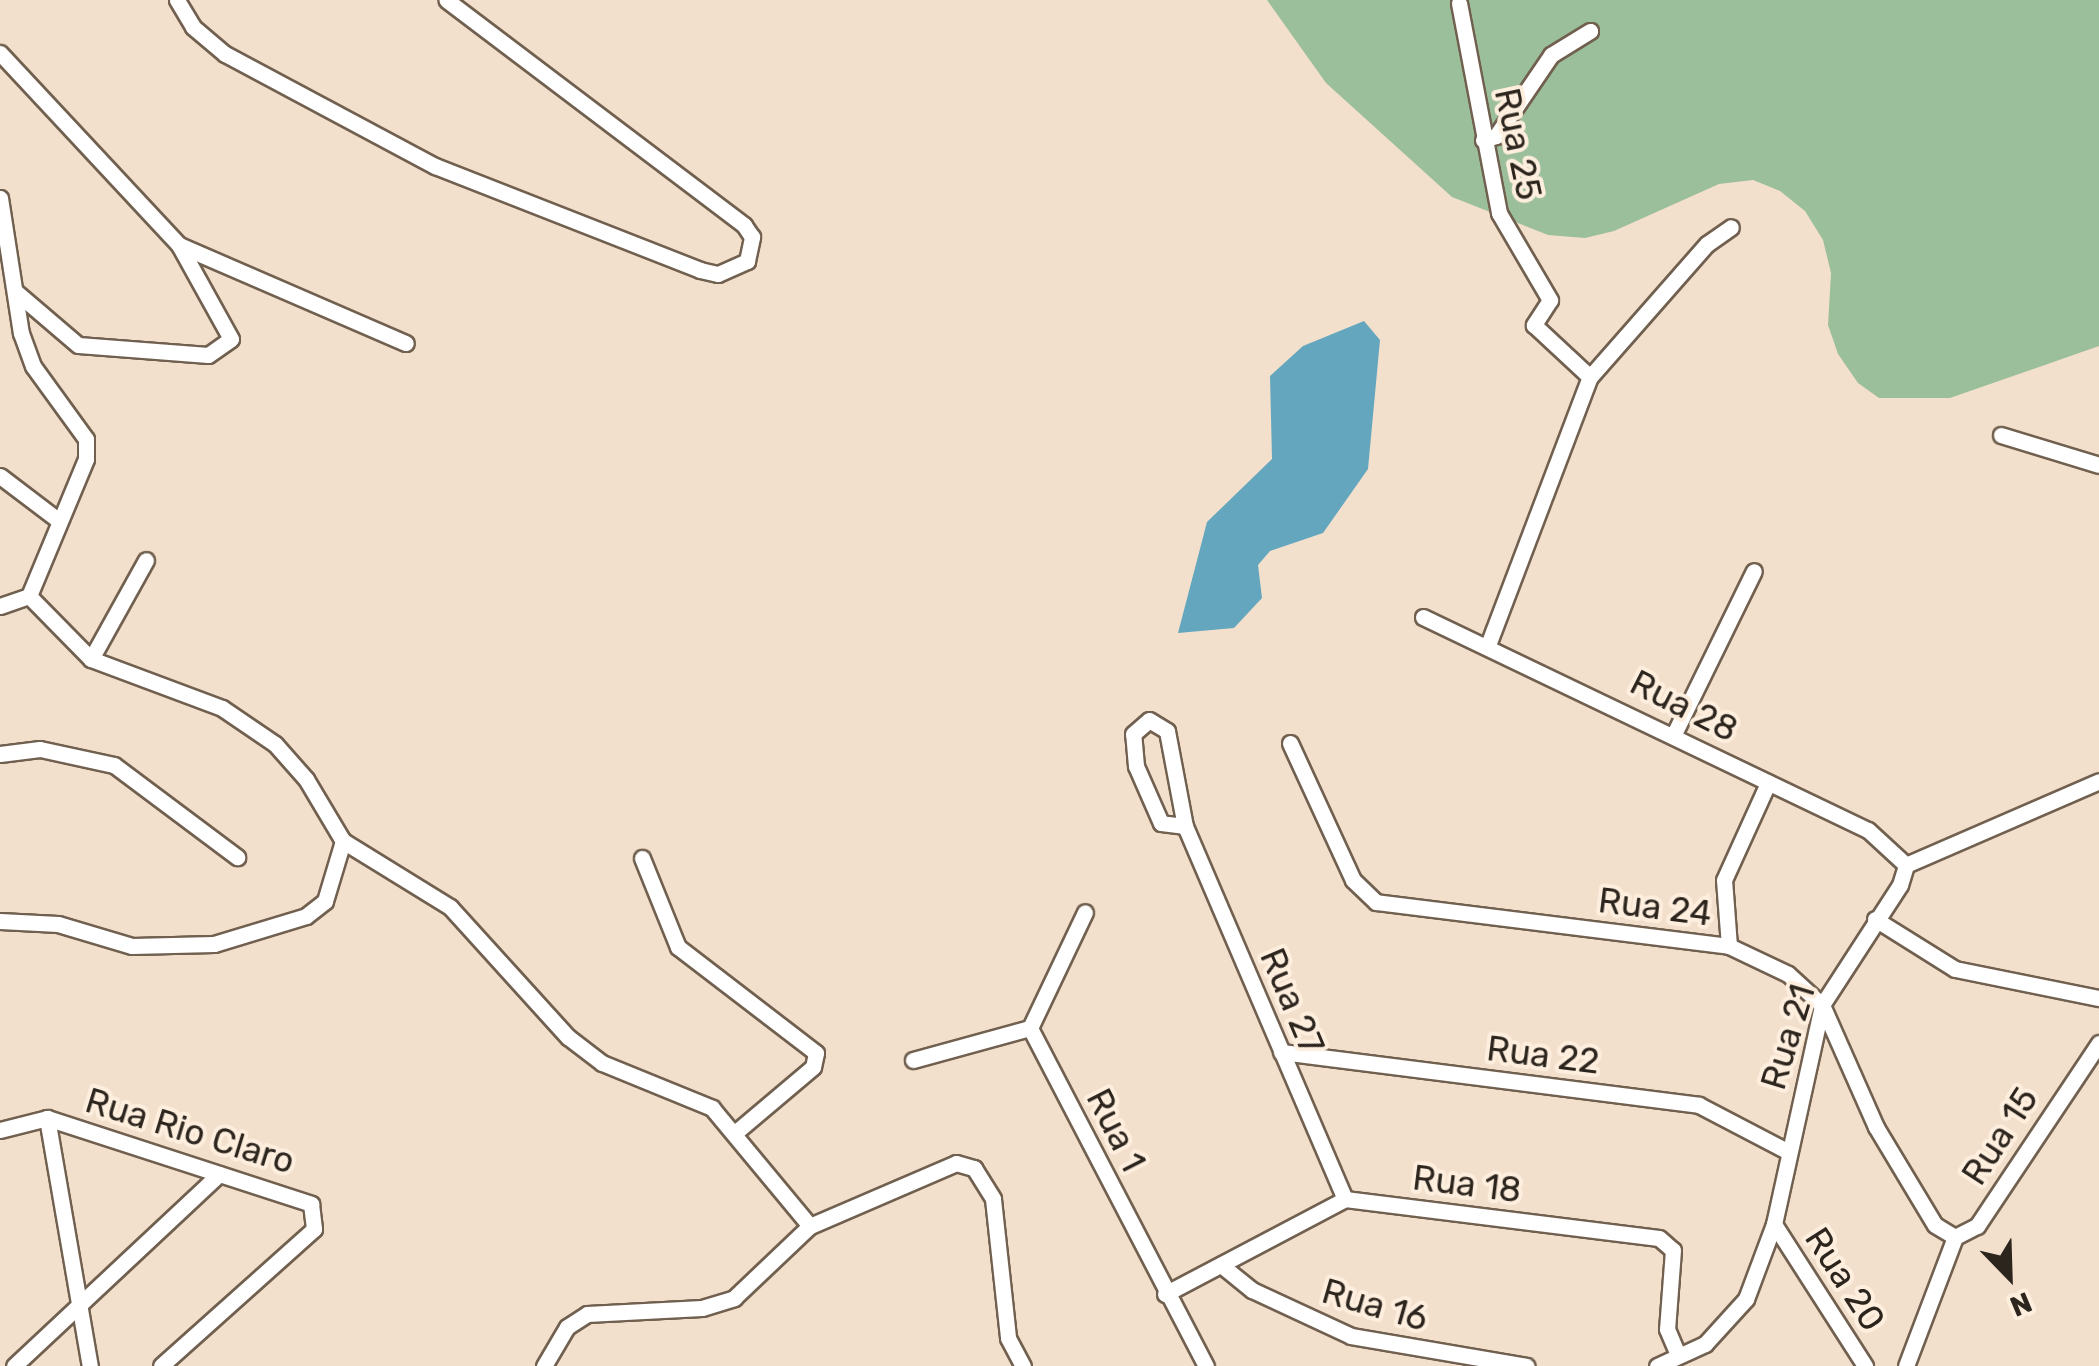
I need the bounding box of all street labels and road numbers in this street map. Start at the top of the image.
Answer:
street label: Rua 25 [1486,84,1550,204]
street label: Rua 28 [1623,661,1745,751]
street label: Rua 24 [1596,879,1714,935]
street label: Rua 27 [1251,942,1333,1060]
street label: Rua 21 [1752,979,1824,1095]
street label: Rua 22 [1484,1027,1602,1083]
street label: Rua Rio Claro [81,1079,299,1183]
street label: Rua 15 [1953,1079,2047,1193]
street label: Rua 1 [1078,1082,1154,1178]
street label: Rua 18 [1410,1157,1524,1211]
street label: Rua 20 [1796,1219,1894,1339]
street label: Rua 16 [1317,1270,1433,1340]

